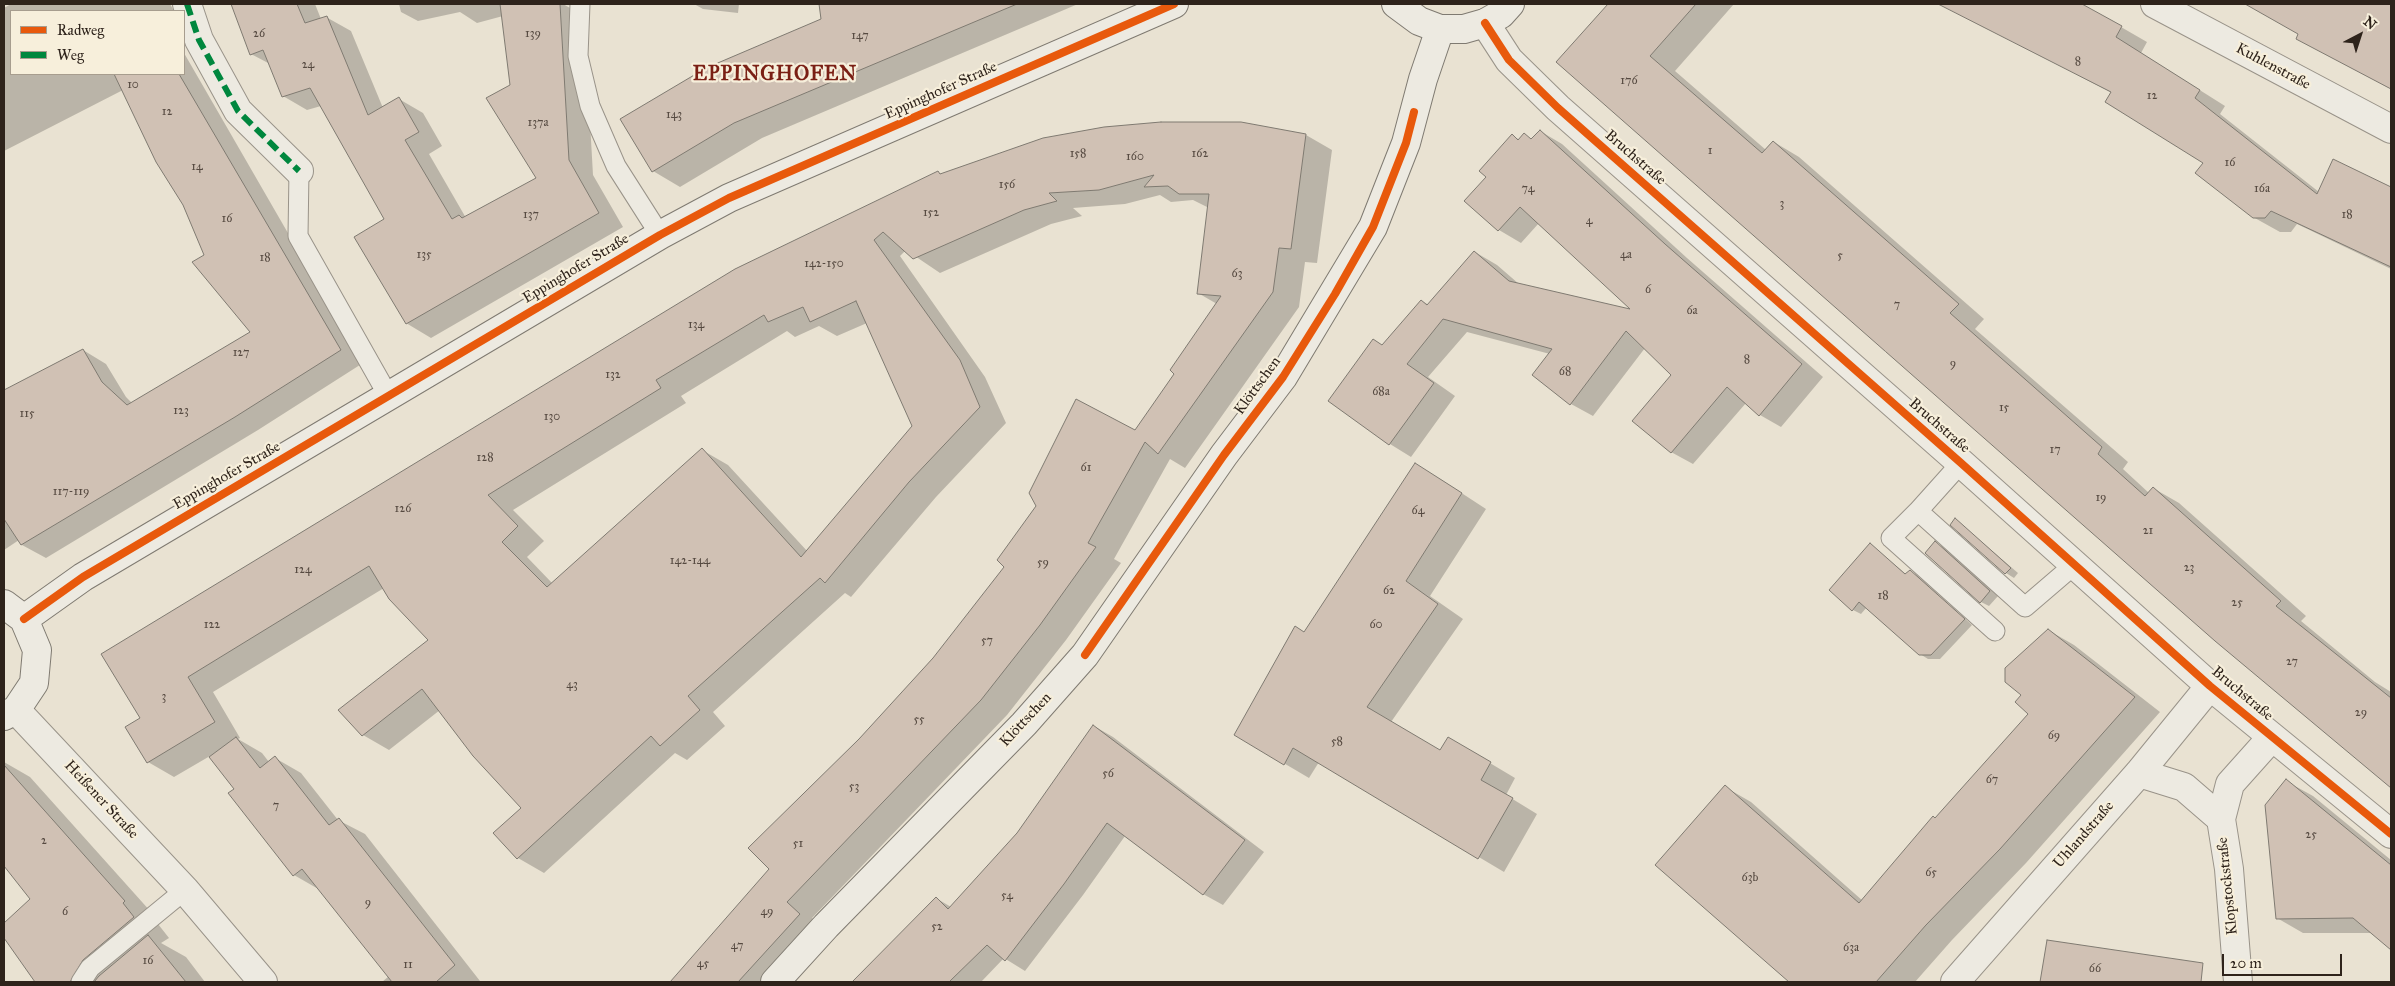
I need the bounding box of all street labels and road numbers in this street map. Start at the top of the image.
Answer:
street label: Kuhlenstraße [2233,40,2313,94]
street label: Eppinghofer Straße [882,58,1000,124]
street label: Bruchstraße [1601,127,1669,189]
street label: Eppinghofer Straße [520,230,632,308]
street label: Klöttschen [1231,353,1285,419]
street label: Bruchstraße [1905,395,1973,457]
street label: Eppinghofer Straße [170,438,284,514]
street label: Bruchstraße [2207,663,2277,725]
street label: Klöttschen [996,689,1056,751]
street label: Heißener Straße [60,757,142,843]
street label: Uhlandstraße [2050,798,2118,872]
street label: Klopstockstraße [2214,836,2242,936]

